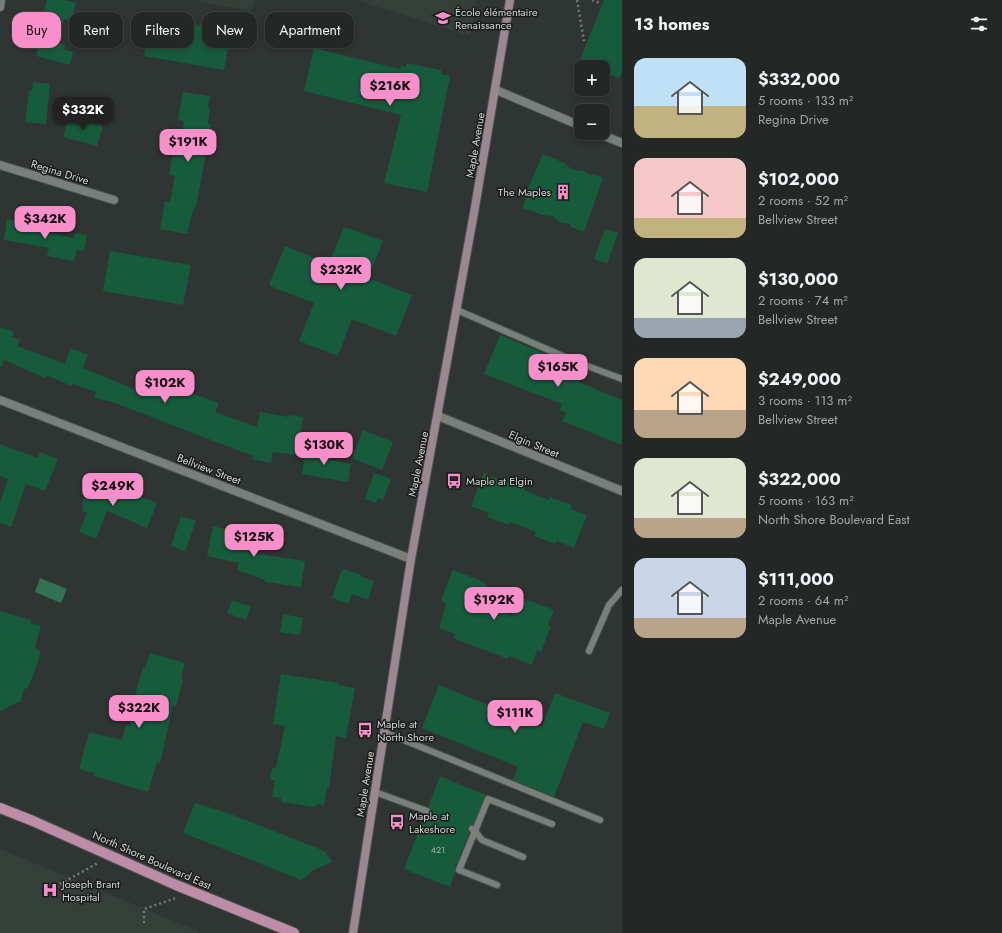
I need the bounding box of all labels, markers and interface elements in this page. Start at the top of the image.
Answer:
place label: École élémentaire Renaissance [455,4,538,33]
school or university icon: École élémentaire Renaissance [434,9,452,27]
chip: Buy [12,12,61,48]
chip: Rent [69,12,123,48]
chip: Filters [131,12,194,48]
chip: New [202,12,257,48]
chip: Apartment [265,12,354,48]
text: 13 homes [634,12,709,36]
icon: filters [968,13,990,35]
map controls [574,60,610,140]
button: + [574,60,610,96]
text: $332,000 [758,67,840,91]
pin: $216K [362,73,418,107]
icon: home [666,74,714,122]
text: $216K [369,76,411,95]
text: 5 rooms · 133 m² [758,91,853,110]
pin: $332K [55,97,111,131]
text: $332K [62,100,104,119]
button: − [574,104,610,140]
text: Regina Drive [758,110,829,129]
street label: Maple Avenue [461,111,489,179]
pin: $191K [160,129,216,163]
text: $191K [168,132,208,151]
street label: Regina Drive [29,156,91,188]
text: $102,000 [758,167,839,191]
icon: home [666,174,714,222]
building icon: The Maples [554,183,572,201]
place label: The Maples [498,184,552,200]
text: 2 rooms · 52 m² [758,191,848,210]
pin: $342K [17,206,73,240]
text: $342K [24,209,66,228]
text: Bellview Street [758,210,837,229]
pin: $232K [313,257,369,291]
text: $232K [320,260,362,279]
text: $130,000 [758,267,838,291]
icon: home [666,274,714,322]
text: 2 rooms · 74 m² [758,291,848,310]
text: Bellview Street [758,310,837,329]
pin: $165K [530,354,586,388]
text: $165K [538,357,578,376]
text: $249,000 [758,367,841,391]
pin: $102K [137,370,193,404]
text: $102K [145,373,185,392]
icon: home [666,374,714,422]
text: 3 rooms · 113 m² [758,391,852,410]
text: Bellview Street [758,410,837,429]
street label: Elgin Street [506,426,562,462]
street label: Maple Avenue [404,430,432,498]
pin: $130K [296,432,352,466]
text: $130K [304,435,344,454]
street label: Bellview Street [175,450,244,489]
text: $322,000 [758,467,841,491]
bus stop icon: Maple at Elgin [445,472,463,490]
pin: $249K [85,473,141,507]
place label: Maple at Elgin [466,473,533,489]
icon: home [666,474,714,522]
text: $249K [91,476,135,495]
text: 5 rooms · 163 m² [758,491,854,510]
text: North Shore Boulevard East [758,510,910,529]
pin: $125K [226,524,282,558]
text: $125K [234,527,274,546]
text: $111,000 [758,567,834,591]
icon: home [666,574,714,622]
pin: $192K [466,587,522,621]
text: $192K [473,590,515,609]
text: 2 rooms · 64 m² [758,591,848,610]
text: Maple Avenue [758,610,836,629]
pin: $322K [111,695,167,729]
text: $322K [118,698,160,717]
pin: $111K [487,700,543,734]
text: $111K [496,703,534,722]
place label: Maple at North Shore [377,716,434,745]
bus stop icon: Maple at North Shore [356,721,374,739]
street label: Maple Avenue [352,750,378,818]
place label: Maple at Lakeshore [409,808,455,837]
bus stop icon: Maple at Lakeshore [388,813,406,831]
street label: North Shore Boulevard East [90,827,214,894]
house number: 421 [431,843,445,856]
place label: Joseph Brant Hospital [60,876,120,905]
hospital icon: Joseph Brant Hospital [41,881,59,899]

